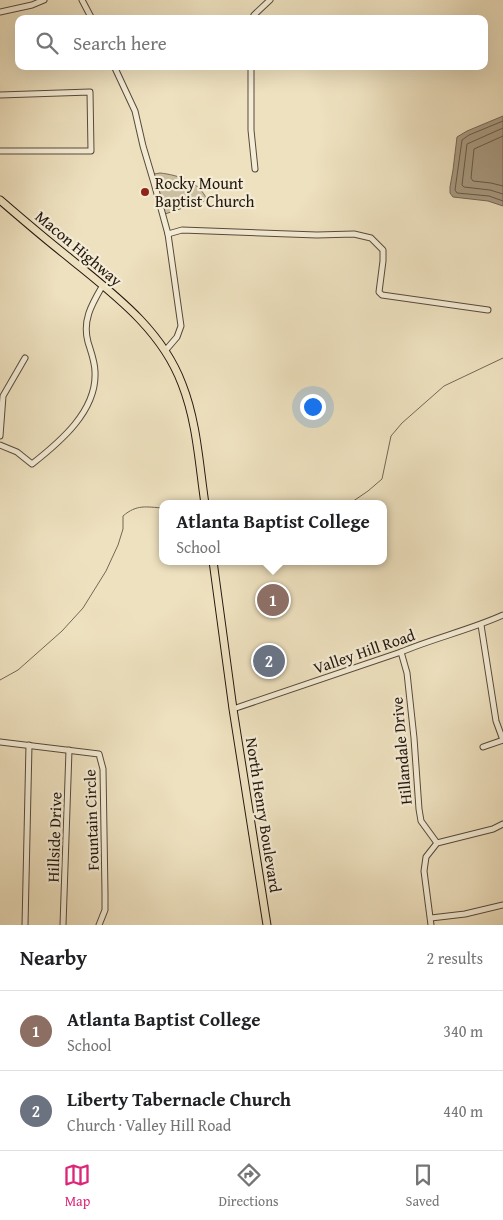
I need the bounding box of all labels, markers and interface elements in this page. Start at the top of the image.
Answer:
search box [15,15,488,70]
icon: search [33,29,61,57]
text: Search here [73,29,167,57]
place label: Rocky Mount Baptist Church [155,171,254,213]
marker: Rocky Mount Baptist Church [139,186,151,198]
street label: Macon Highway [30,204,128,292]
your location [300,394,326,420]
popup [159,500,387,565]
text: Atlanta Baptist College [176,507,370,535]
text: School [176,535,221,559]
pin: 1 [257,581,289,619]
street label: Valley Hill Road [310,622,419,680]
pin: 2 [253,642,285,680]
street label: Hillandale Drive [384,696,418,806]
street label: North Henry Boulevard [240,736,288,895]
street label: Fountain Circle [77,769,105,871]
street label: Hillside Drive [40,791,68,883]
text: Nearby [20,942,87,973]
text: 2 results [426,946,483,970]
text: Atlanta Baptist College [67,1005,261,1033]
text: 1 [32,1019,40,1043]
text: 340 m [443,1019,483,1043]
text: School [67,1033,111,1057]
text: Liberty Tabernacle Church [67,1085,291,1113]
text: 2 [32,1099,40,1123]
text: 440 m [443,1099,483,1123]
text: Church · Valley Hill Road [67,1113,231,1137]
tab: Map [63,1161,91,1211]
tab: Directions [218,1161,279,1211]
tab: Saved [406,1161,440,1211]

